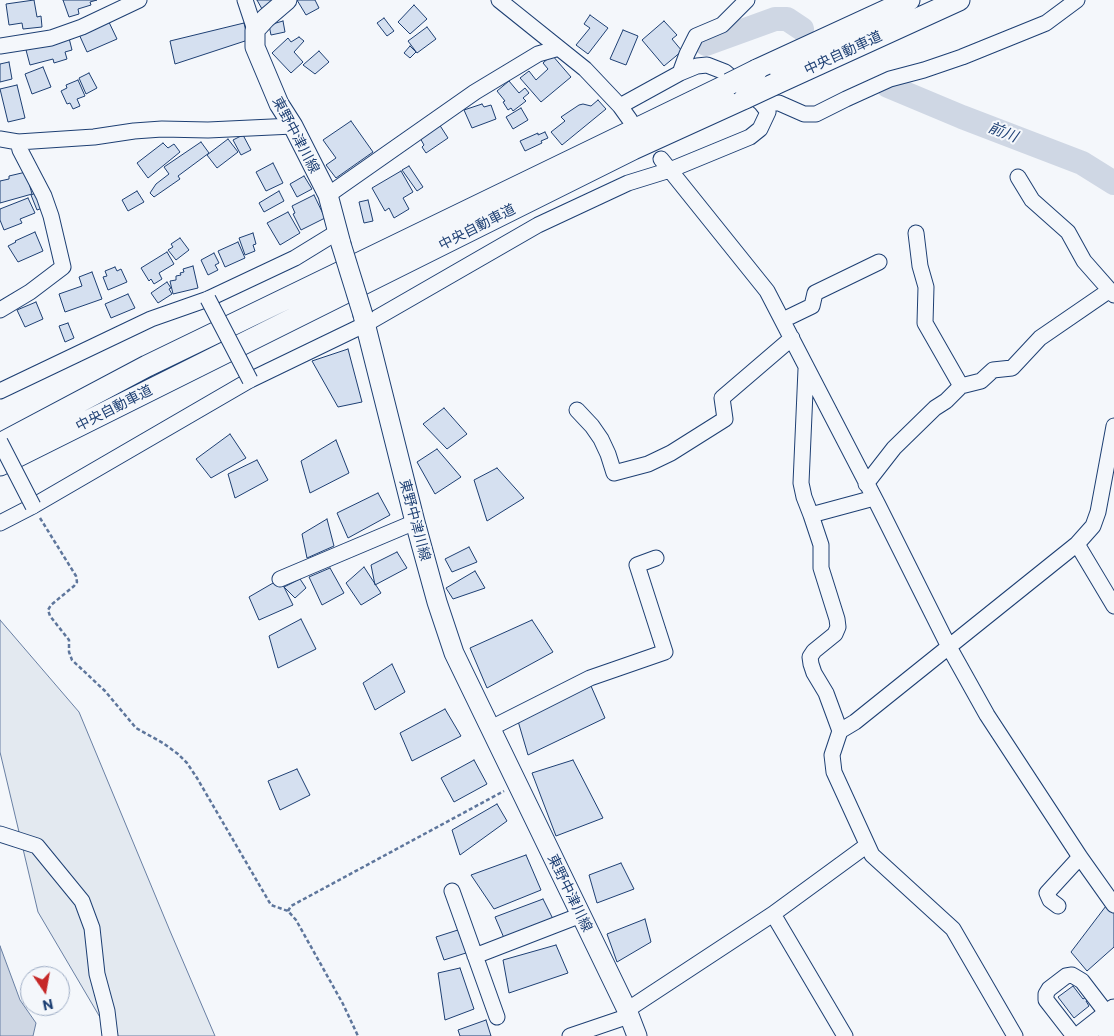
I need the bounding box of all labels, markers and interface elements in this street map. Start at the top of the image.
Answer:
street label: 中央自動車道 [801,28,885,78]
street label: 東野中津川線 [269,94,323,176]
water label: 前川 [986,118,1020,146]
street label: 中央自動車道 [436,200,518,254]
street label: 中央自動車道 [73,381,155,435]
street label: 東野中津川線 [396,477,434,563]
street label: 東野中津川線 [544,852,596,934]
north arrow [20,966,70,1016]
text: N [41,996,55,1015]

